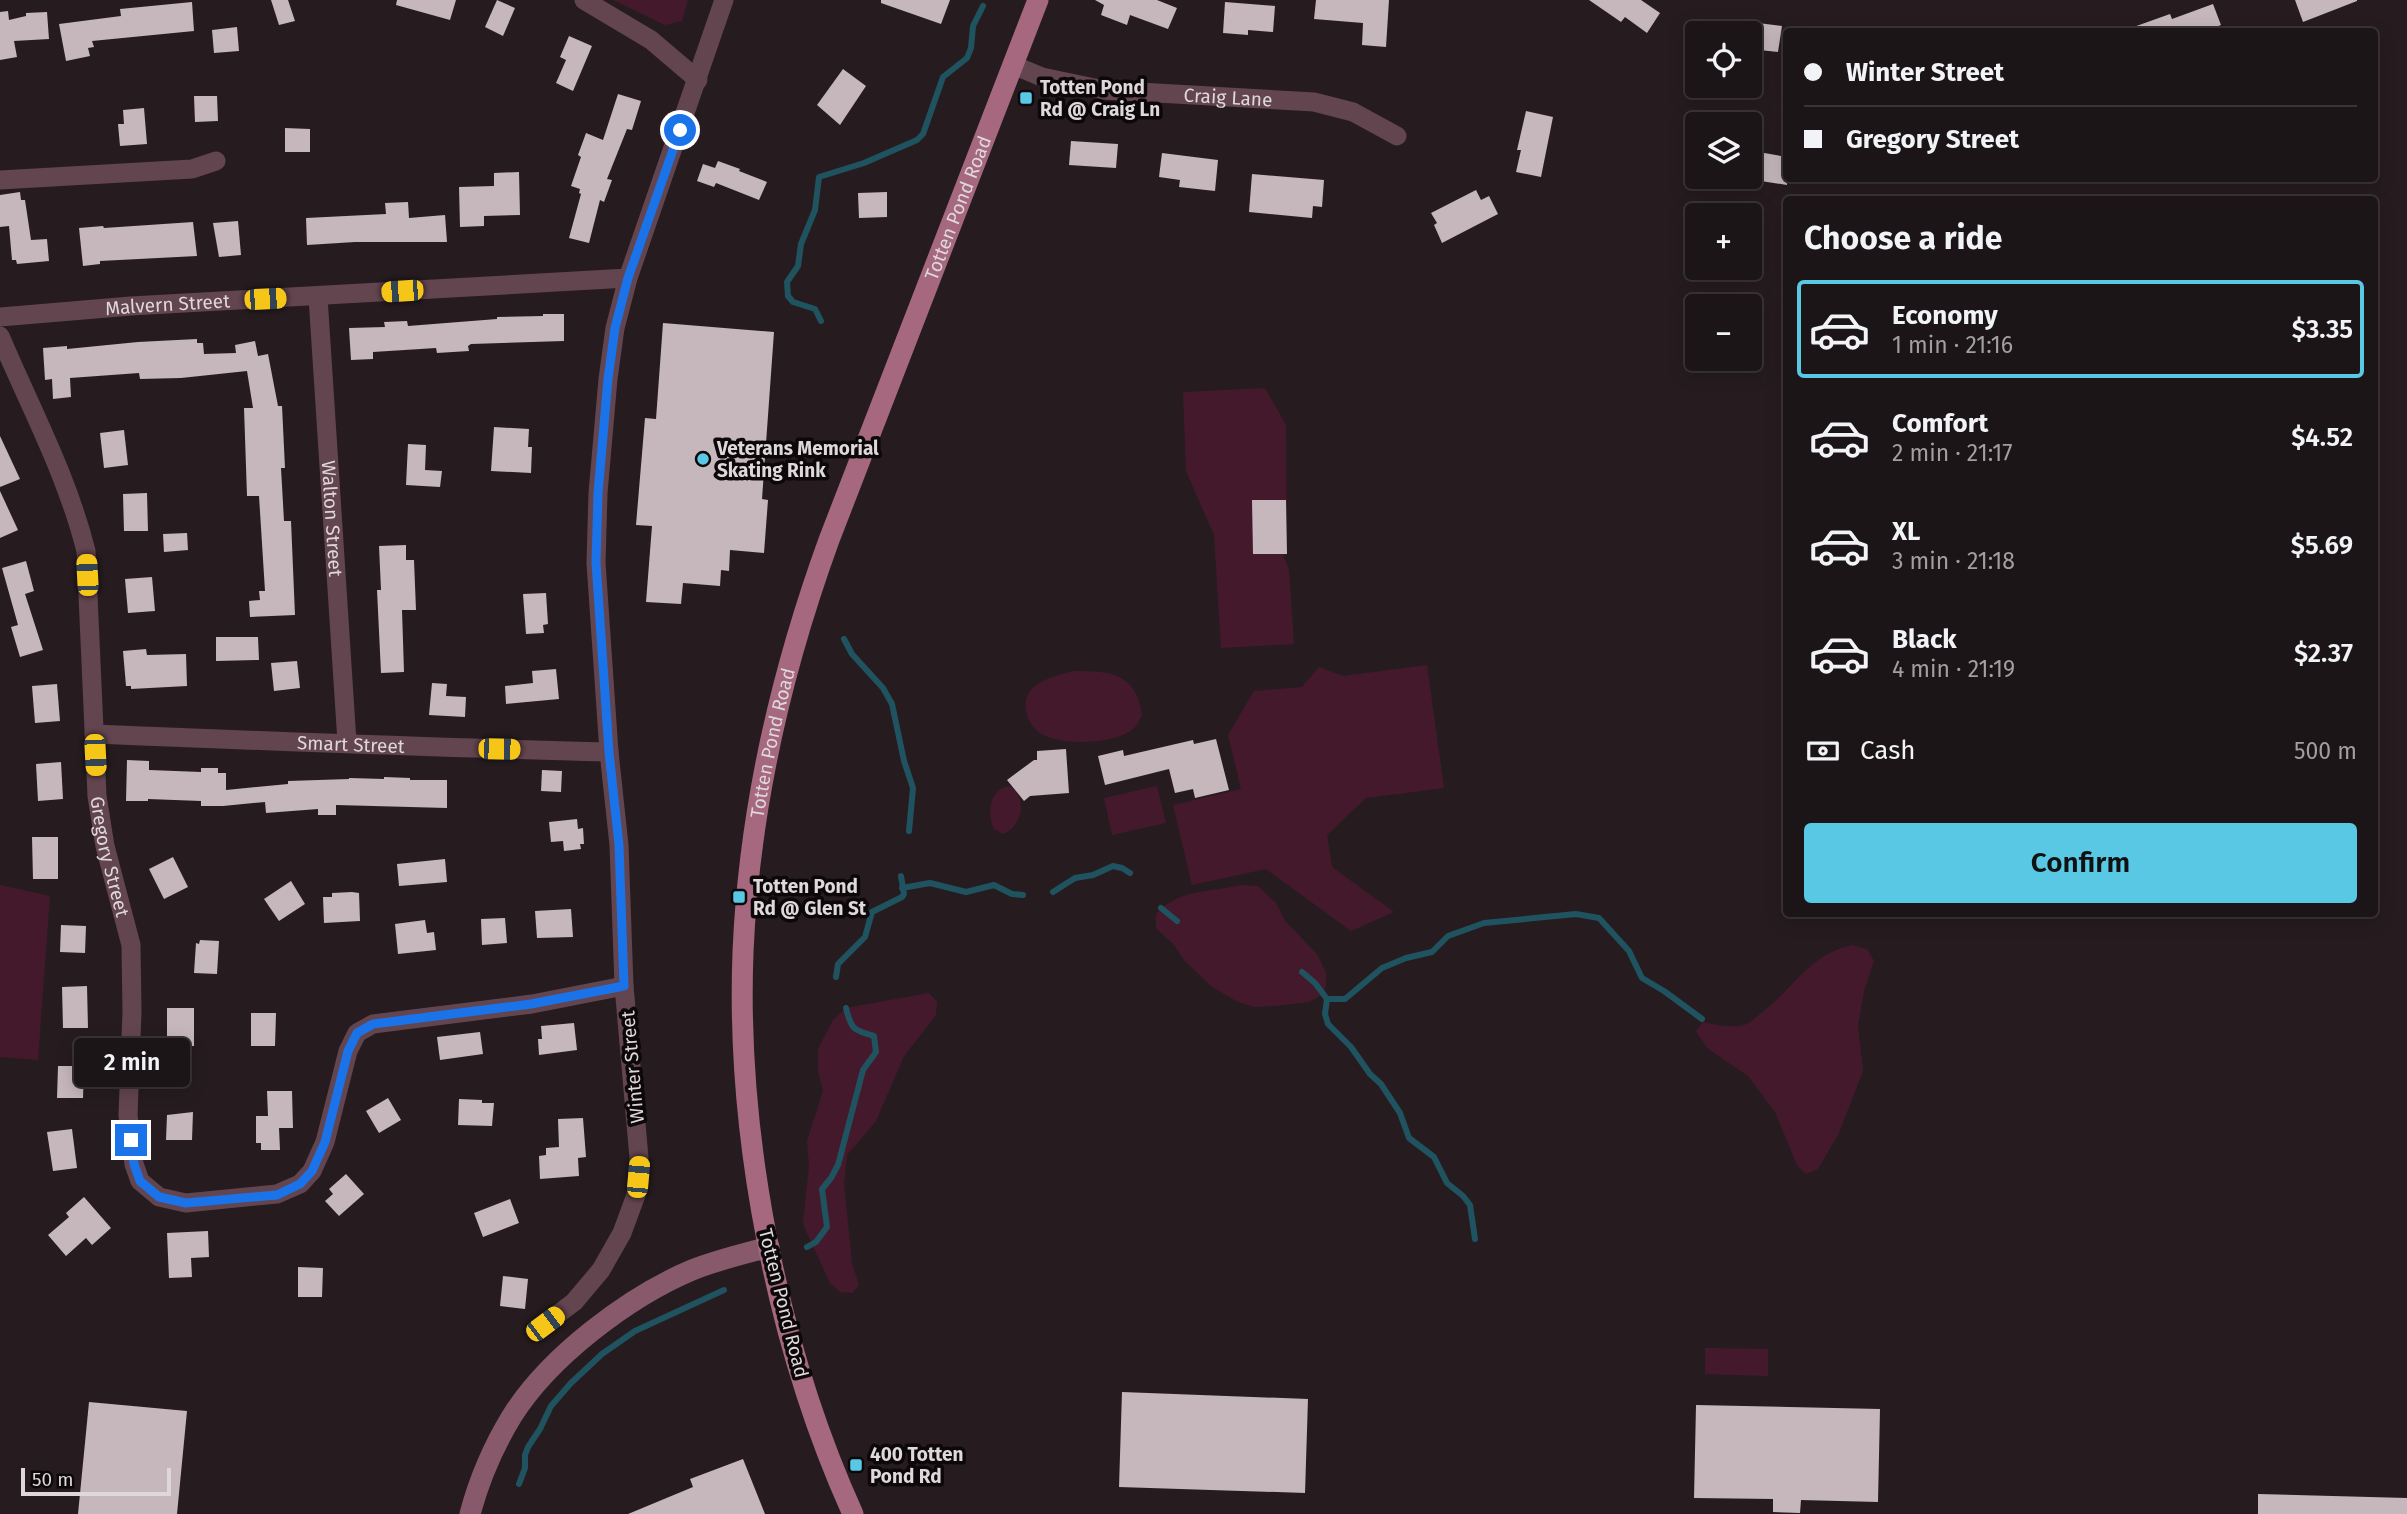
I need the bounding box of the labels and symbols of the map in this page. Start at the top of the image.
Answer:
place label: Totten Pond Rd @ Craig Ln [1040,76,1160,121]
street label: Craig Lane [1183,84,1273,112]
marker: Totten Pond Rd @ Craig Ln [1018,90,1034,106]
route start [664,114,696,146]
street label: Totten Pond Road [920,133,996,284]
car [381,279,424,303]
car [244,287,287,311]
street label: Malvern Street [104,289,231,320]
place label: Veterans Memorial Skating Rink [716,437,879,482]
marker: Veterans Memorial Skating Rink [695,451,711,467]
street label: Walton Street [317,460,347,577]
car [76,553,99,597]
street label: Totten Pond Road [746,665,800,819]
street label: Smart Street [297,731,405,758]
car [84,733,107,777]
car [478,738,521,760]
street label: Gregory Street [85,795,134,920]
place label: Totten Pond Rd @ Glen St [753,875,867,920]
marker: Totten Pond Rd @ Glen St [731,889,747,905]
street label: Winter Street [616,1010,649,1124]
callout: 2 min [73,1038,189,1088]
route end [115,1124,147,1156]
car [626,1155,651,1199]
street label: Totten Pond Road [754,1226,813,1380]
car [522,1303,569,1345]
place label: 400 Totten Pond Rd [870,1443,964,1488]
marker: 400 Totten Pond Rd [848,1457,864,1473]
scale bar [21,1465,172,1497]

